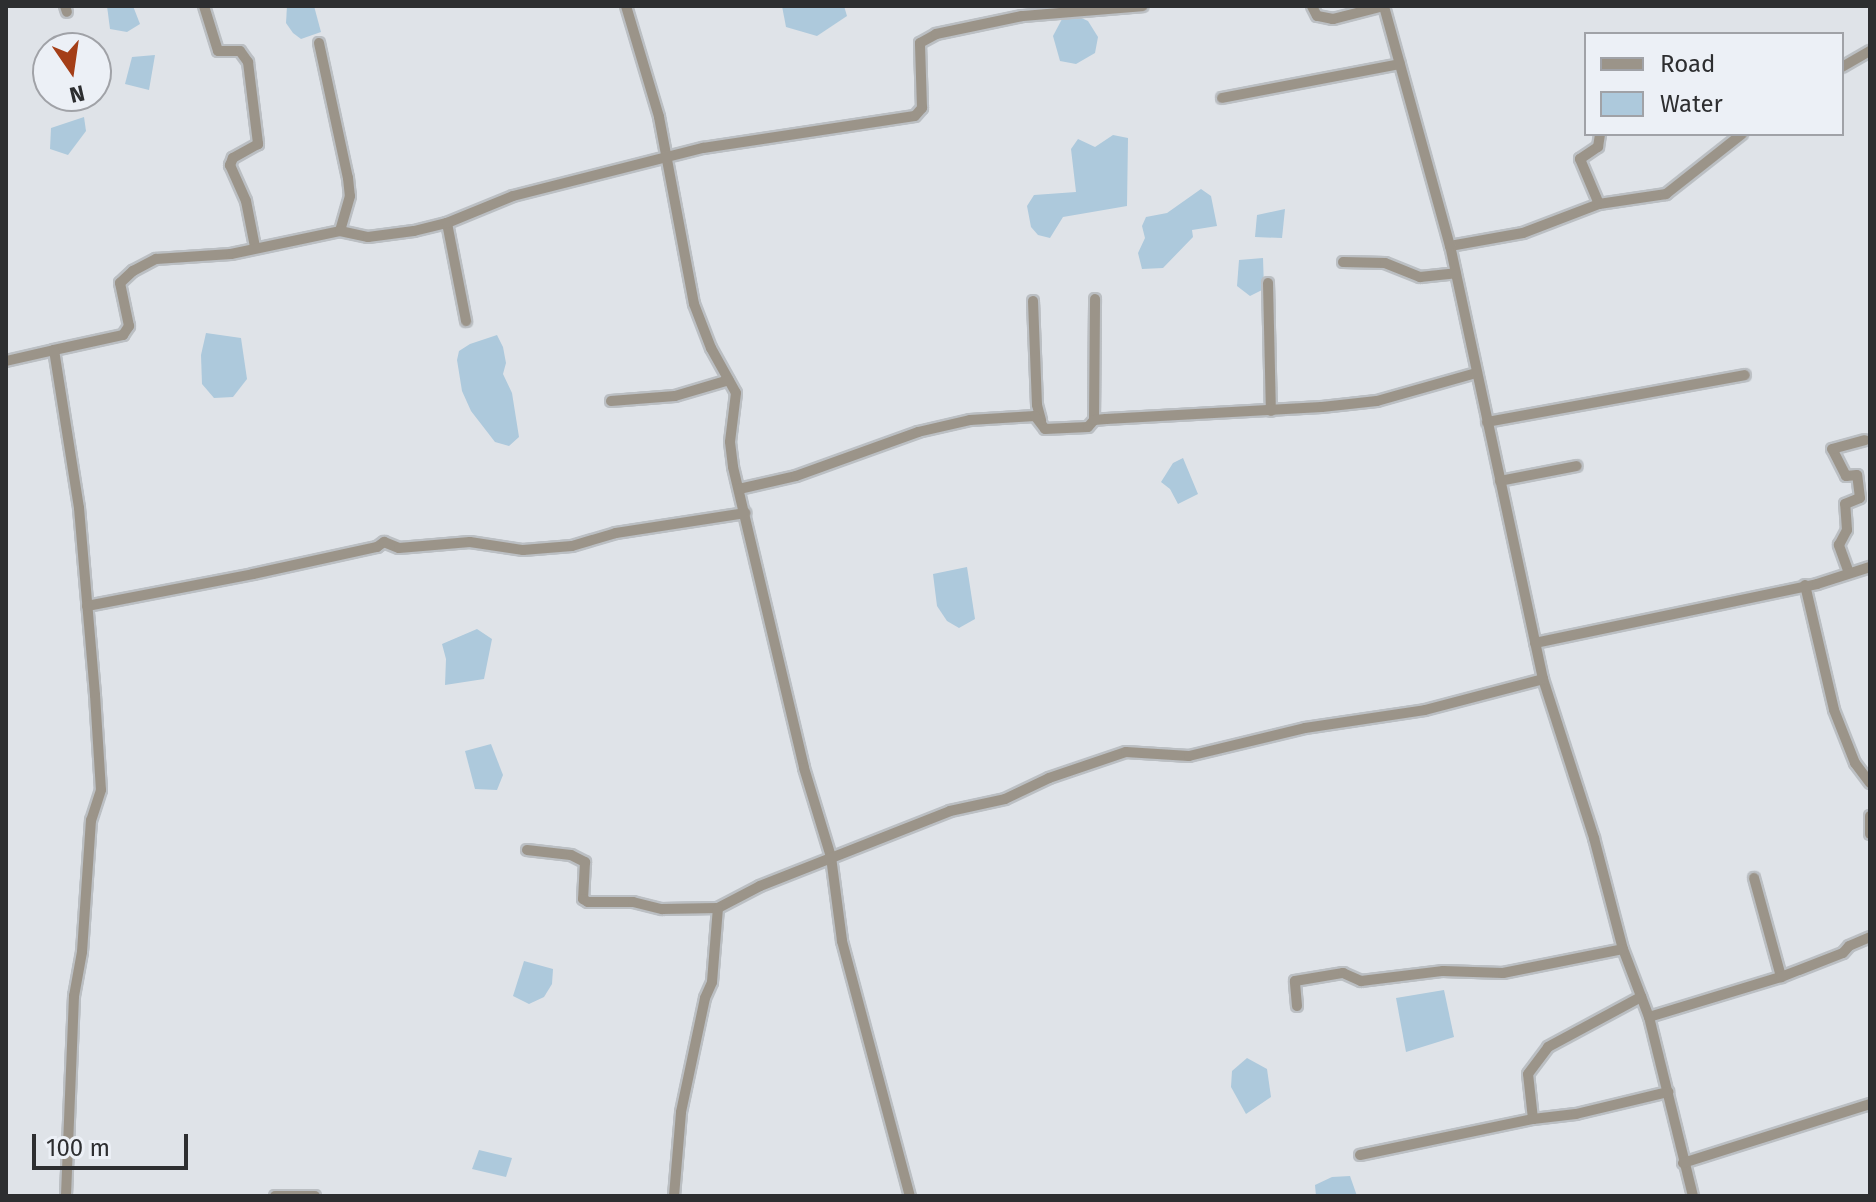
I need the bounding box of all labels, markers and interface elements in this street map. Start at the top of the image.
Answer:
north arrow [32,32,112,112]
legend [1584,32,1844,136]
text: Road [1660,50,1715,78]
text: N [67,79,87,109]
text: Water [1660,90,1723,118]
scale bar [36,1118,192,1168]
text: 100 m [46,1134,110,1162]

